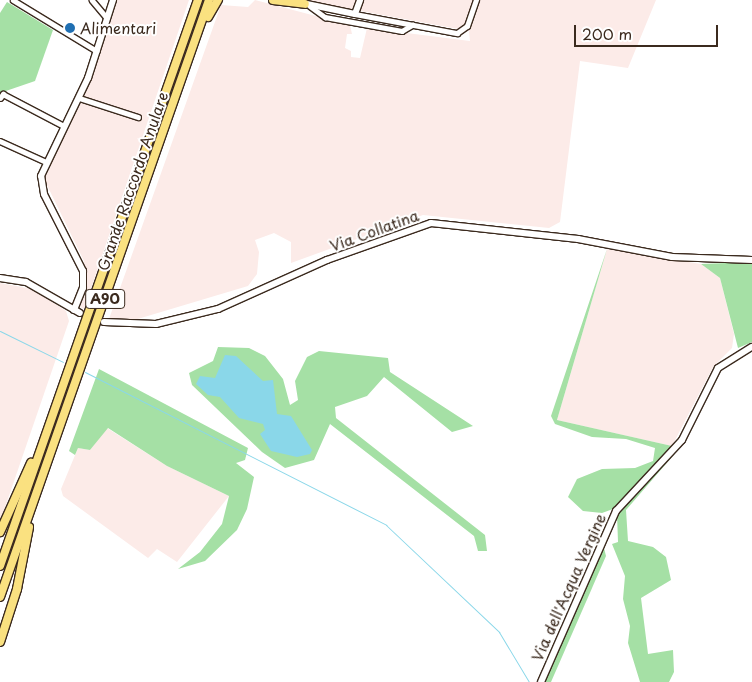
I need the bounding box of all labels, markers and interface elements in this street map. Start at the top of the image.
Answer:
scale bar [577,15,721,47]
place label: Alimentari [80,19,156,37]
marker: Alimentari [64,22,76,34]
text: 200 m [582,22,632,45]
street label: Grande Raccordo Anulare [93,89,171,273]
street label: Via Collatina [327,205,421,255]
road number: A90 [85,288,125,310]
street label: Via dell'Acqua Vergine [527,511,609,663]

